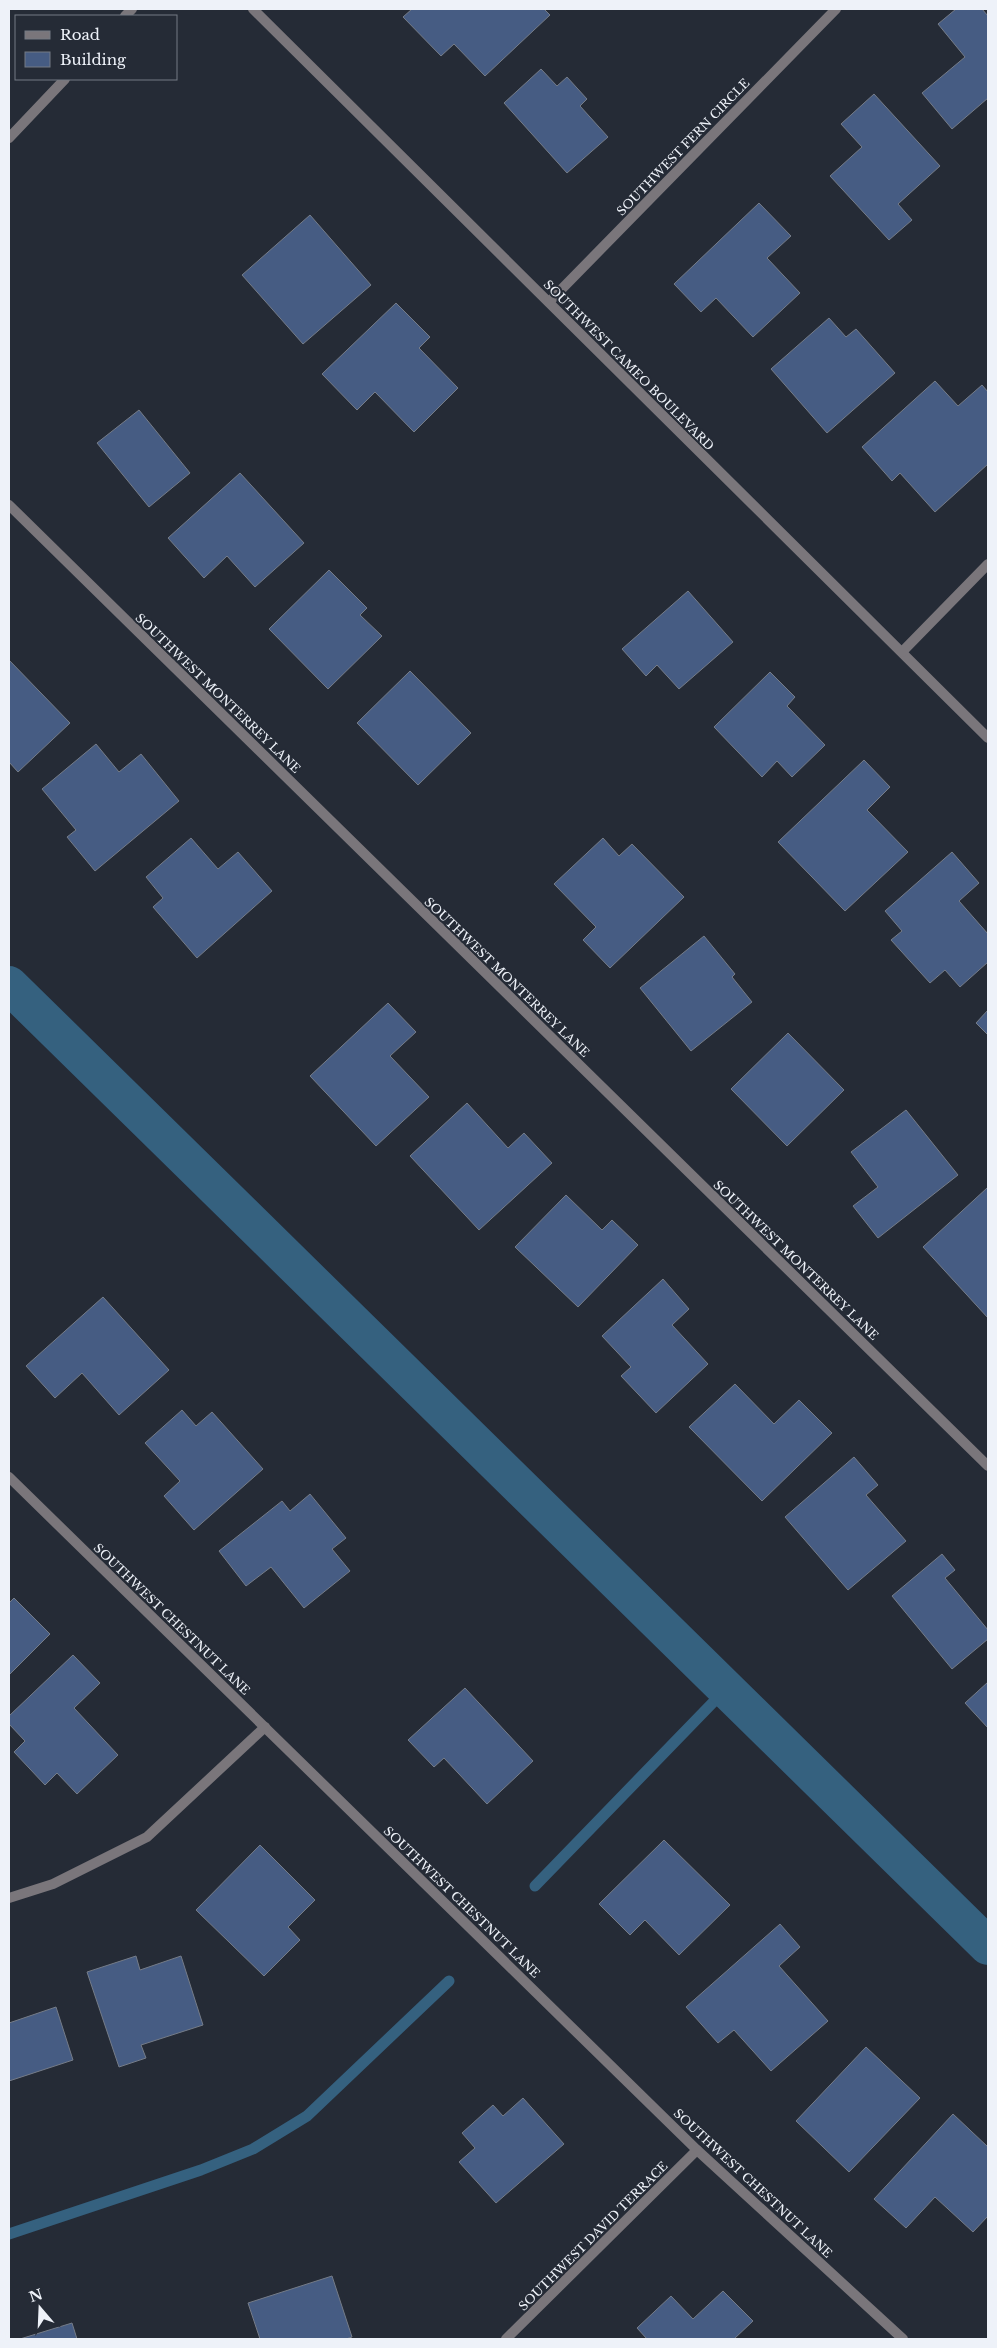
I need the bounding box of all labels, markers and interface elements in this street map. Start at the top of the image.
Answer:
legend [15,15,178,80]
text: Road [60,25,100,44]
text: Building [60,50,127,69]
street label: SOUTHWEST FERN CIRCLE [613,75,753,219]
street label: SOUTHWEST CAMEO BOULEVARD [541,277,717,453]
street label: SOUTHWEST MONTERREY LANE [132,610,304,776]
street label: SOUTHWEST MONTERREY LANE [421,894,593,1060]
street label: SOUTHWEST MONTERREY LANE [710,1177,882,1343]
street label: SOUTHWEST CHESTNUT LANE [91,1540,253,1698]
street label: SOUTHWEST CHESTNUT LANE [381,1823,543,1981]
street label: SOUTHWEST CHESTNUT LANE [671,2105,836,2261]
street label: SOUTHWEST DAVID TERRACE [515,2158,671,2314]
north arrow [15,2283,65,2333]
text: N [27,2285,45,2306]

